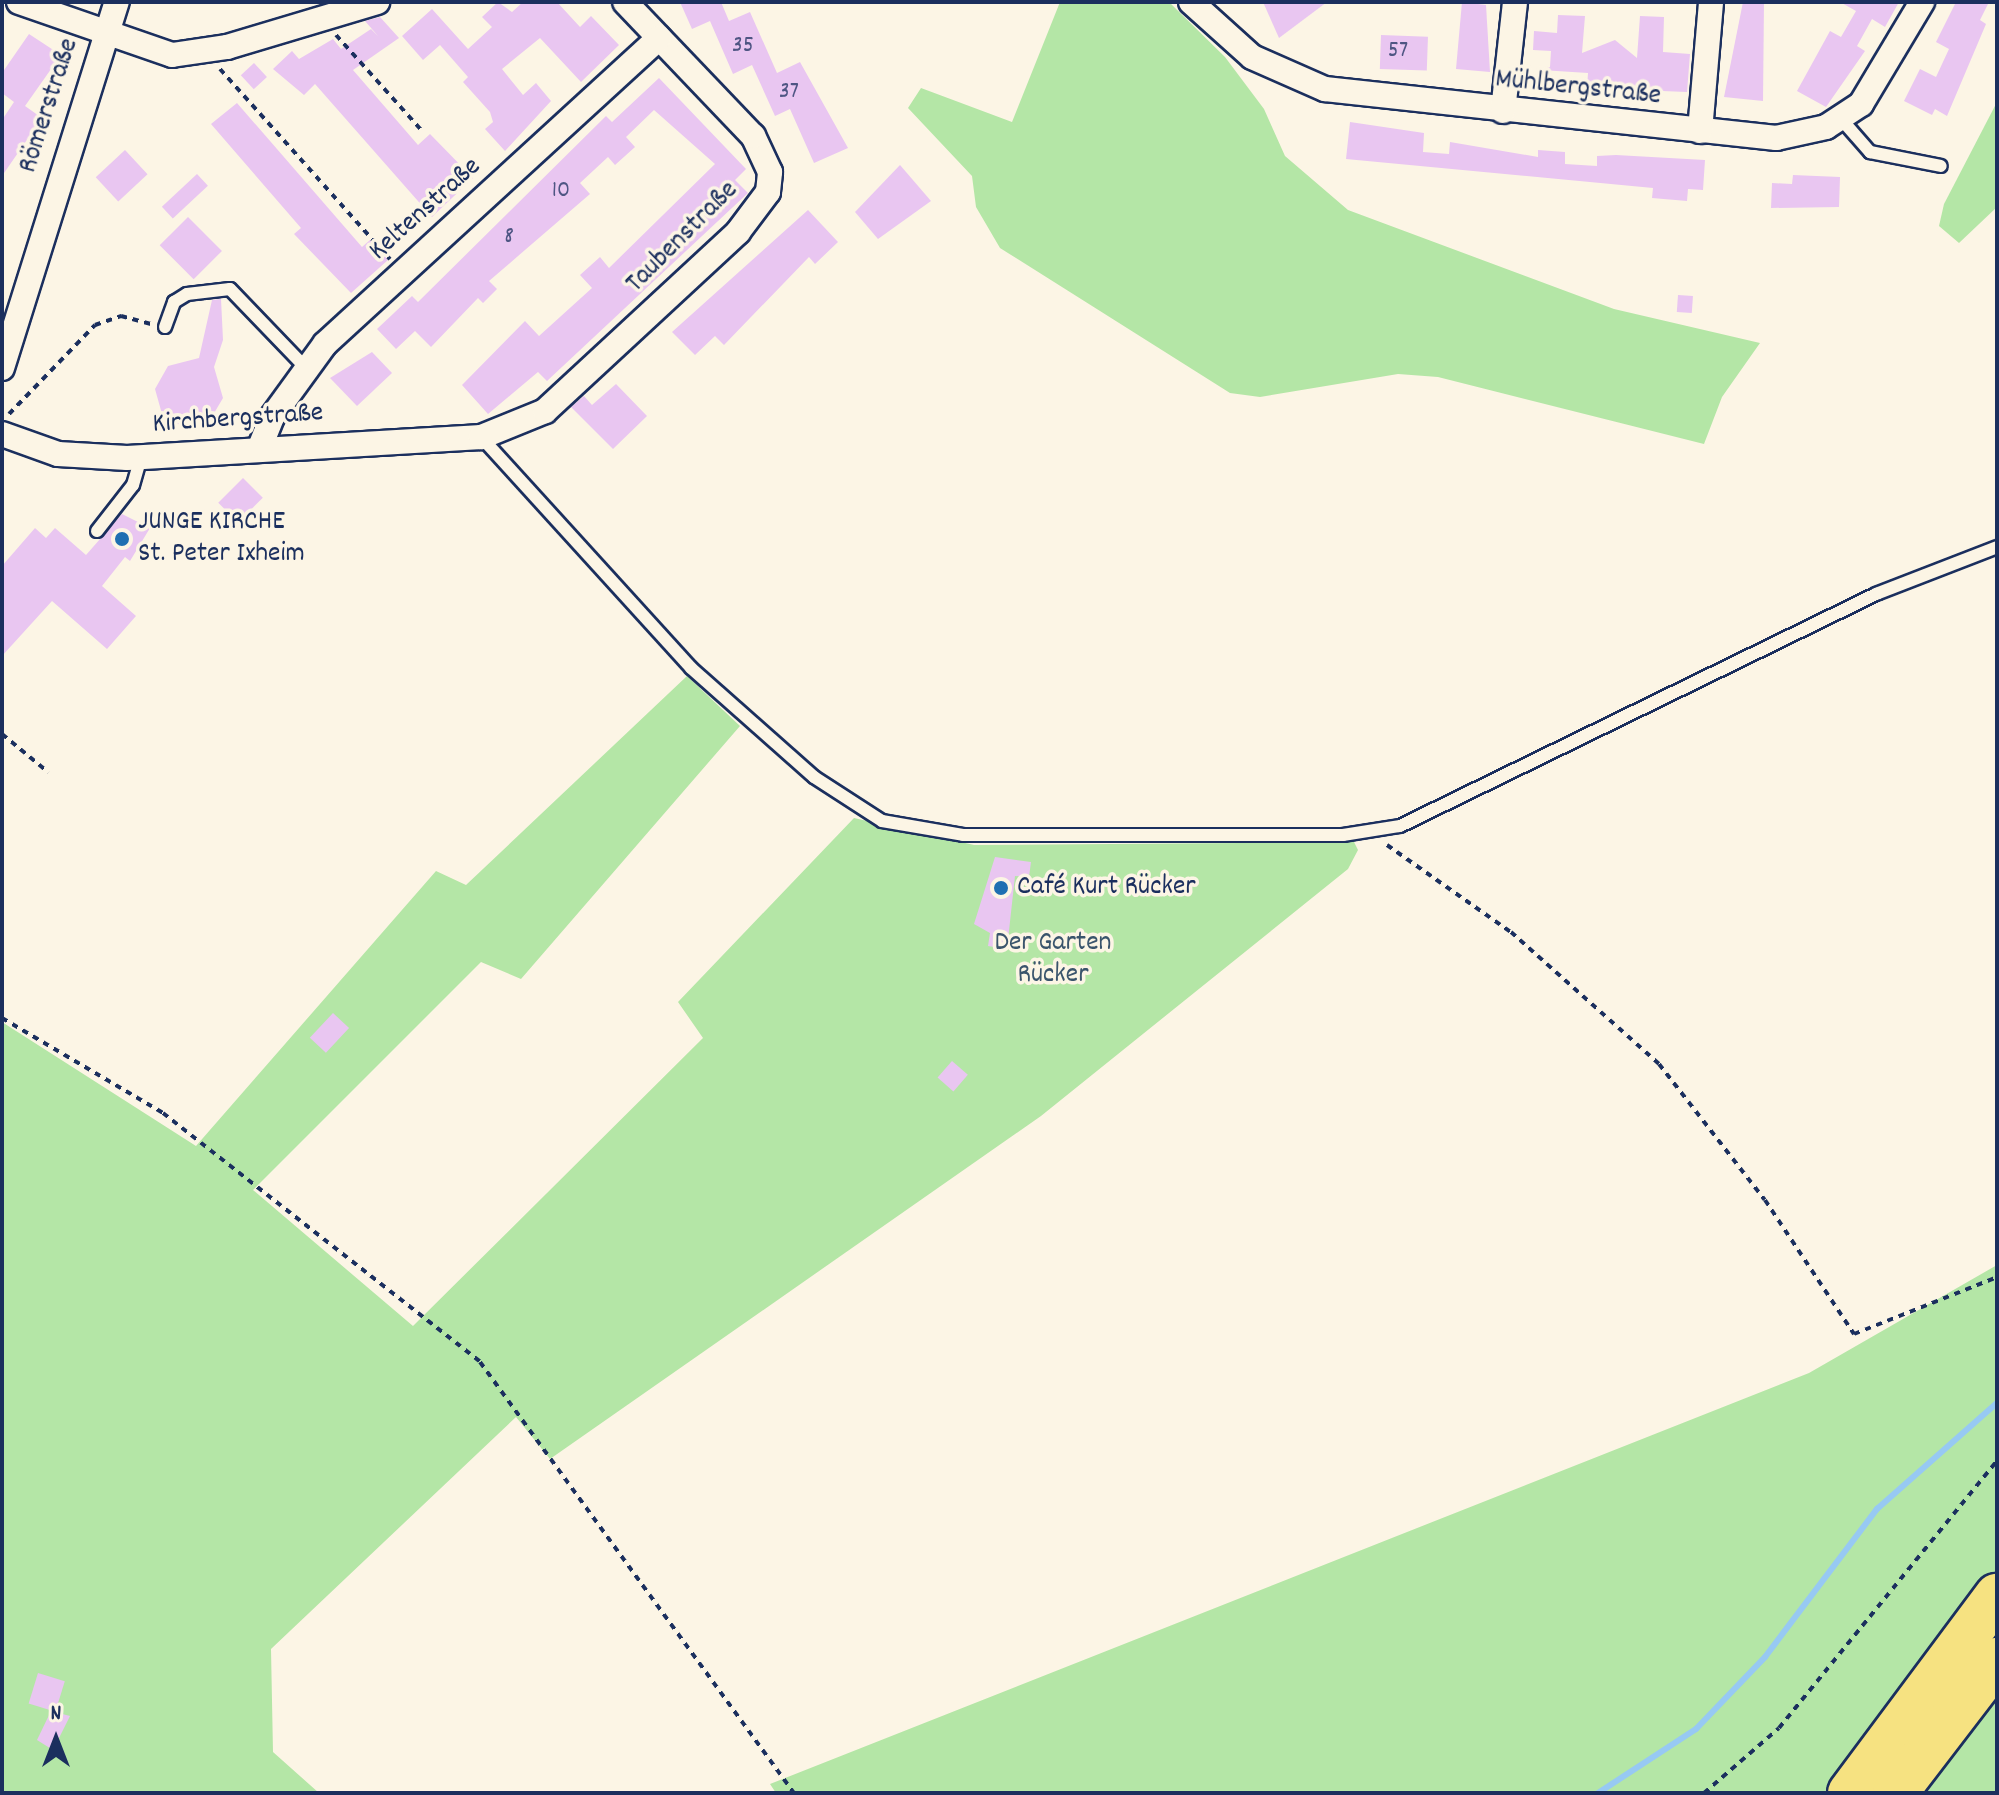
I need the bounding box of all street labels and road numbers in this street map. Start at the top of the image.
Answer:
street label: Römerstraße [12,35,88,177]
street label: Mühlbergstraße [1494,64,1662,114]
street label: Keltenstraße [363,151,489,269]
street label: Taubenstraße [620,175,746,301]
street label: Kirchbergstraße [152,397,324,443]

